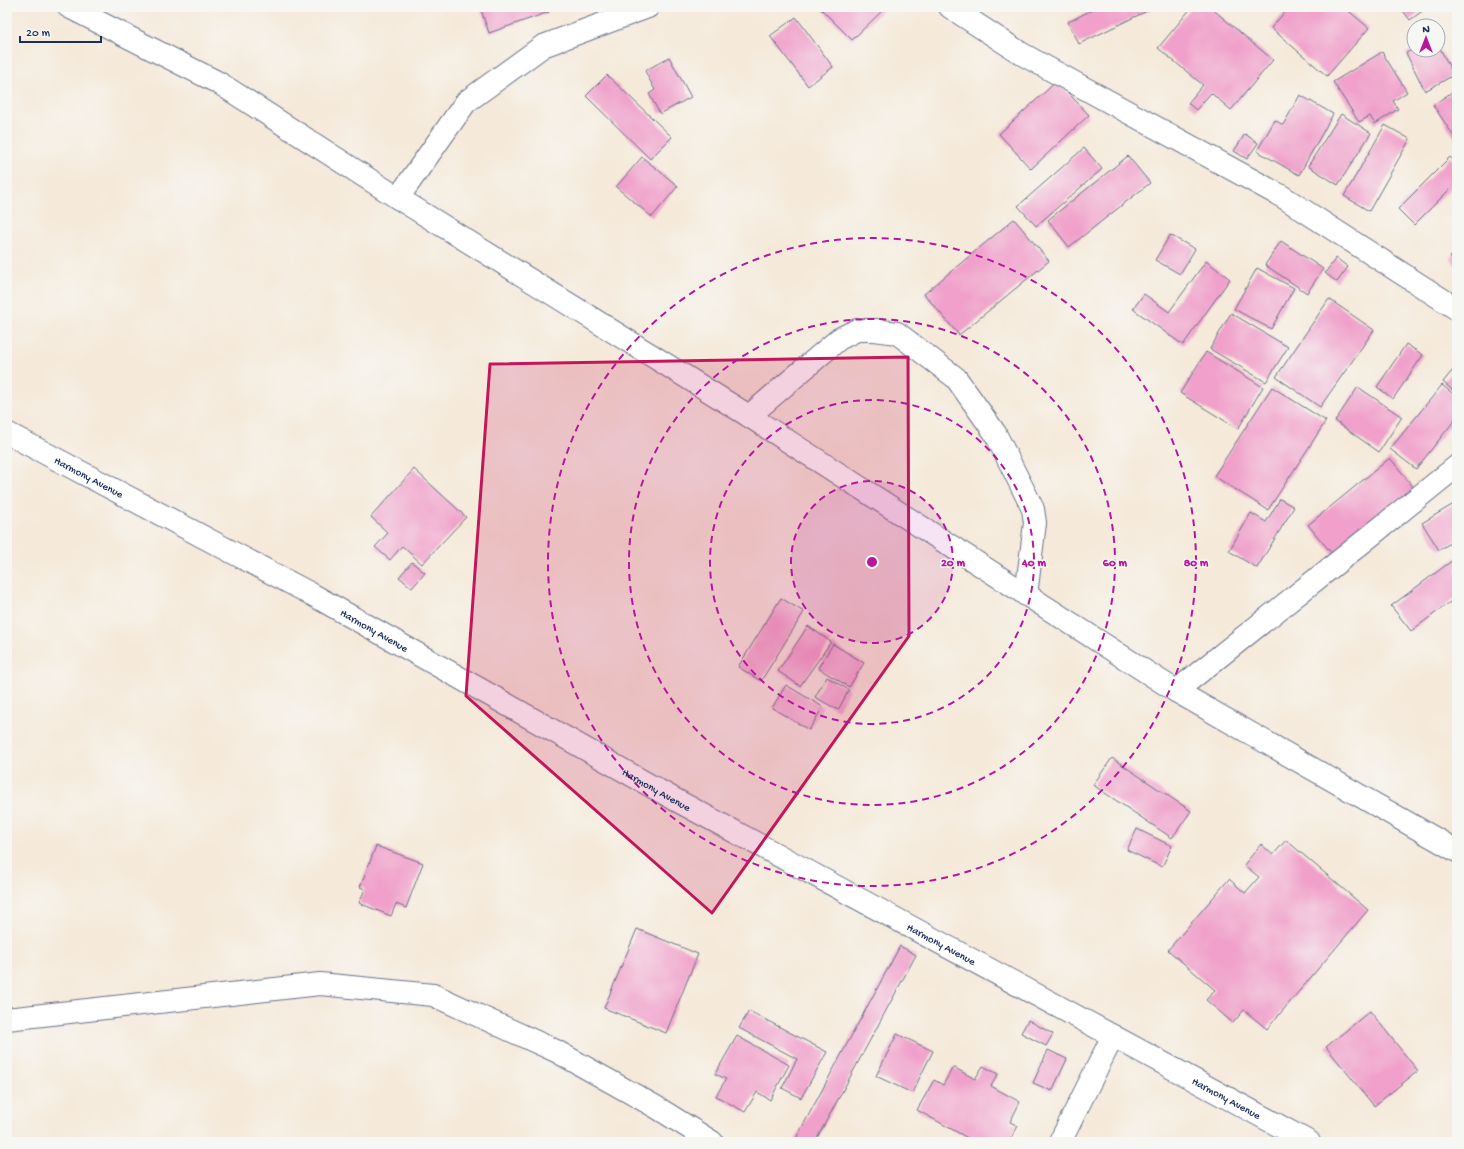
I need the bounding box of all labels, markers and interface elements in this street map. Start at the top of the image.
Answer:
scale bar [20,18,101,44]
north arrow [1406,18,1446,58]
text: N [1422,24,1430,36]
text: 20 m [26,27,51,41]
street label: Harmony Avenue [52,455,125,502]
centre of rings [865,555,879,569]
text: 20 m [941,557,966,571]
text: 40 m [1021,557,1046,571]
text: 60 m [1103,557,1128,571]
text: 80 m [1184,557,1209,571]
street label: Harmony Avenue [337,608,410,656]
street label: Harmony Avenue [620,767,692,815]
street label: Harmony Avenue [904,922,977,969]
street label: Harmony Avenue [1189,1076,1262,1123]

